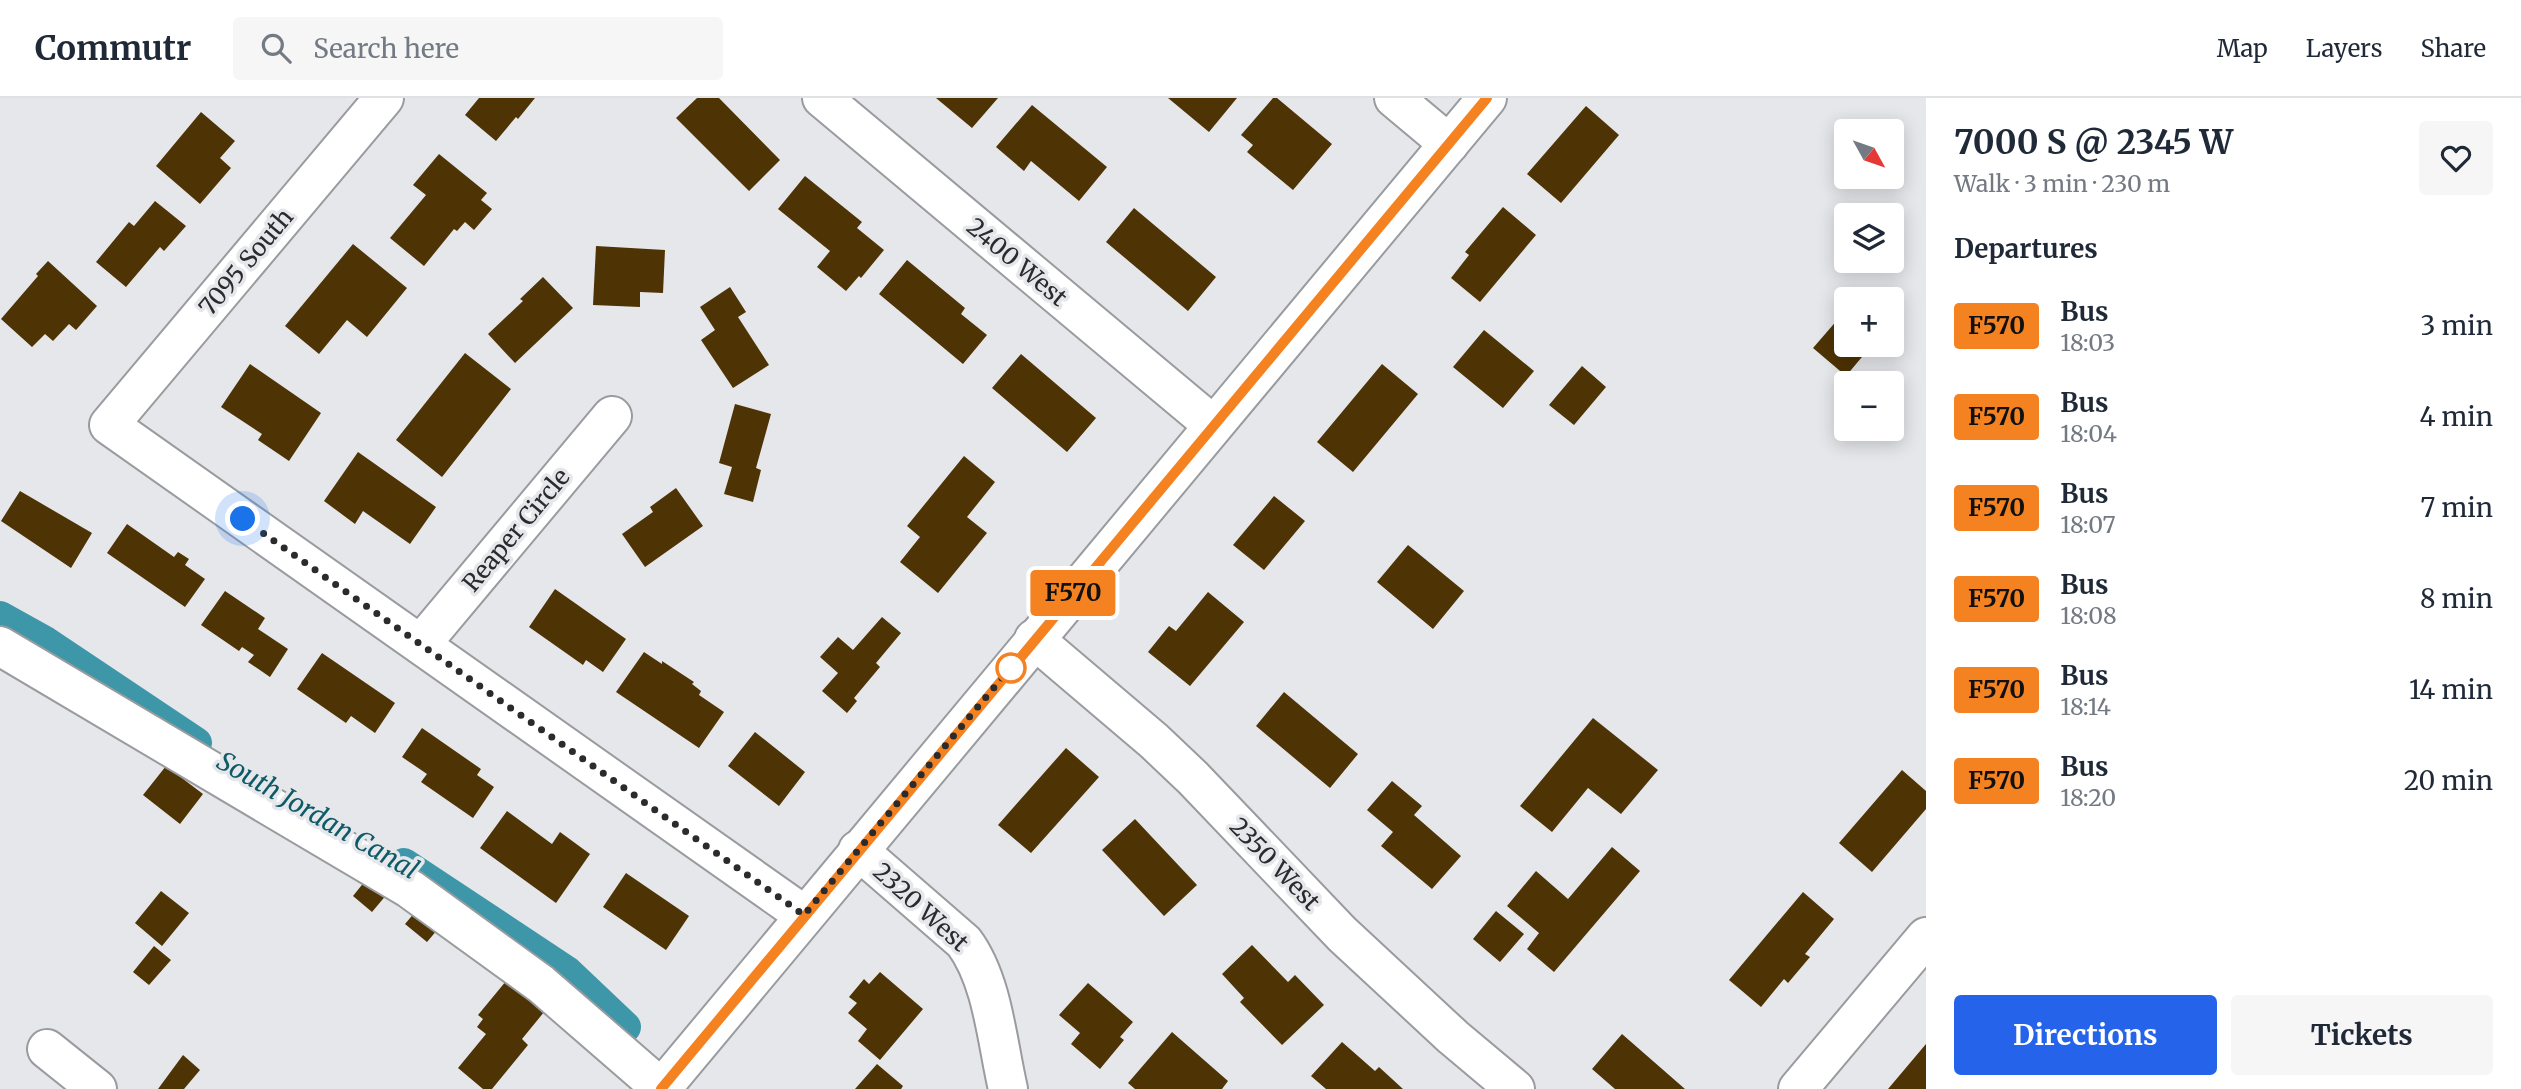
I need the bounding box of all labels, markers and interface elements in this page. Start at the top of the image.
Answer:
search box [233,17,723,80]
text: Commutr [35,28,191,69]
icon: search [257,29,295,67]
text: Search here [313,32,459,65]
text: Map [2217,33,2268,64]
text: Layers [2306,33,2382,64]
text: Share [2420,33,2486,64]
north arrow [1834,119,1904,189]
map controls [1834,119,1904,441]
button: heart [2419,121,2493,195]
text: 7000 S @ 2345 W [1954,122,2233,163]
text: Walk · 3 min · 230 m [1954,169,2170,198]
street label: 7095 South [192,202,300,322]
button: layers [1834,203,1904,273]
street label: 2400 West [960,211,1074,313]
text: Departures [1954,232,2098,265]
button: + [1834,287,1904,357]
text: Bus [2060,295,2108,328]
text: 3 min [2421,309,2493,342]
text: F570 [1968,310,2025,341]
text: 18:03 [2060,328,2115,357]
button: − [1834,371,1904,441]
text: Bus [2060,386,2108,419]
text: 4 min [2419,400,2493,433]
text: F570 [1968,401,2025,432]
text: 18:04 [2060,419,2117,448]
street label: Reaper Circle [456,462,576,598]
text: Bus [2060,477,2108,510]
text: 7 min [2421,491,2493,524]
text: F570 [1968,492,2025,523]
your location [225,501,260,536]
text: 18:07 [2060,510,2116,539]
text: Bus [2060,568,2108,601]
line badge: F570 [1024,570,1122,616]
text: F570 [1044,577,1102,608]
text: 8 min [2420,582,2493,615]
text: F570 [1968,583,2025,614]
text: 18:08 [2060,601,2117,630]
unlabelled marker [996,653,1026,683]
text: Bus [2060,659,2108,692]
text: 14 min [2409,673,2493,706]
text: F570 [1968,674,2025,705]
text: 18:14 [2060,692,2111,721]
water label: South Jordan Canal [211,744,425,886]
text: Bus [2060,750,2108,783]
text: 20 min [2404,764,2493,797]
text: F570 [1968,765,2025,796]
text: 18:20 [2060,783,2116,812]
street label: 2350 West [1223,811,1327,917]
street label: 2320 West [867,856,976,958]
button: Directions [1954,995,2217,1075]
button: Tickets [2231,995,2493,1075]

